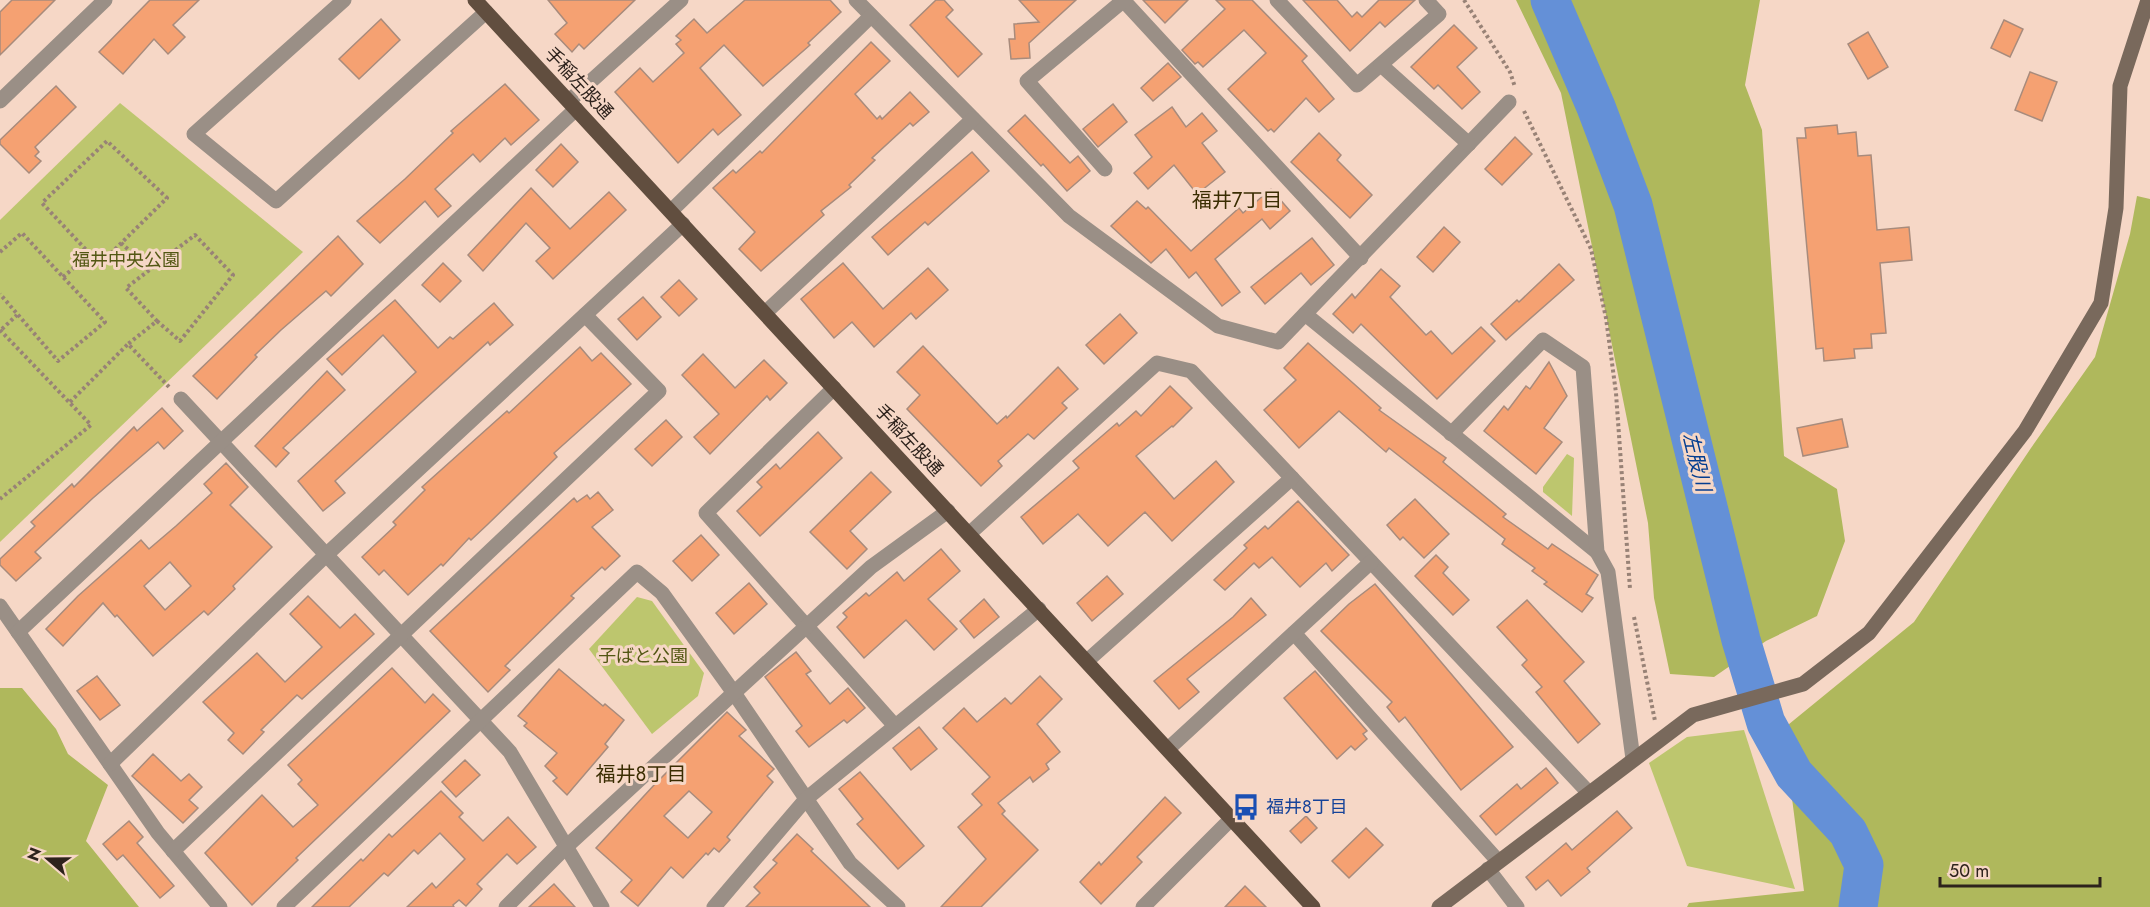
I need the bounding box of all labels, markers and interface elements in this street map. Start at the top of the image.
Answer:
street label: 手稲左股通 [539,41,619,125]
district label: 福井7丁目 [1192,186,1282,215]
park label: 福井中央公園 [72,247,180,273]
street label: 手稲左股通 [869,398,949,482]
water label: 左股川 [1675,430,1718,497]
park label: 子ばと公園 [598,643,688,669]
district label: 福井8丁目 [596,760,686,789]
bus stop icon: 福井8丁目 [1231,792,1261,822]
place label: 福井8丁目 [1266,794,1348,820]
north arrow [18,829,78,889]
text: N [21,844,47,864]
scale bar [1940,850,2100,888]
text: 50 m [1949,858,1989,884]

